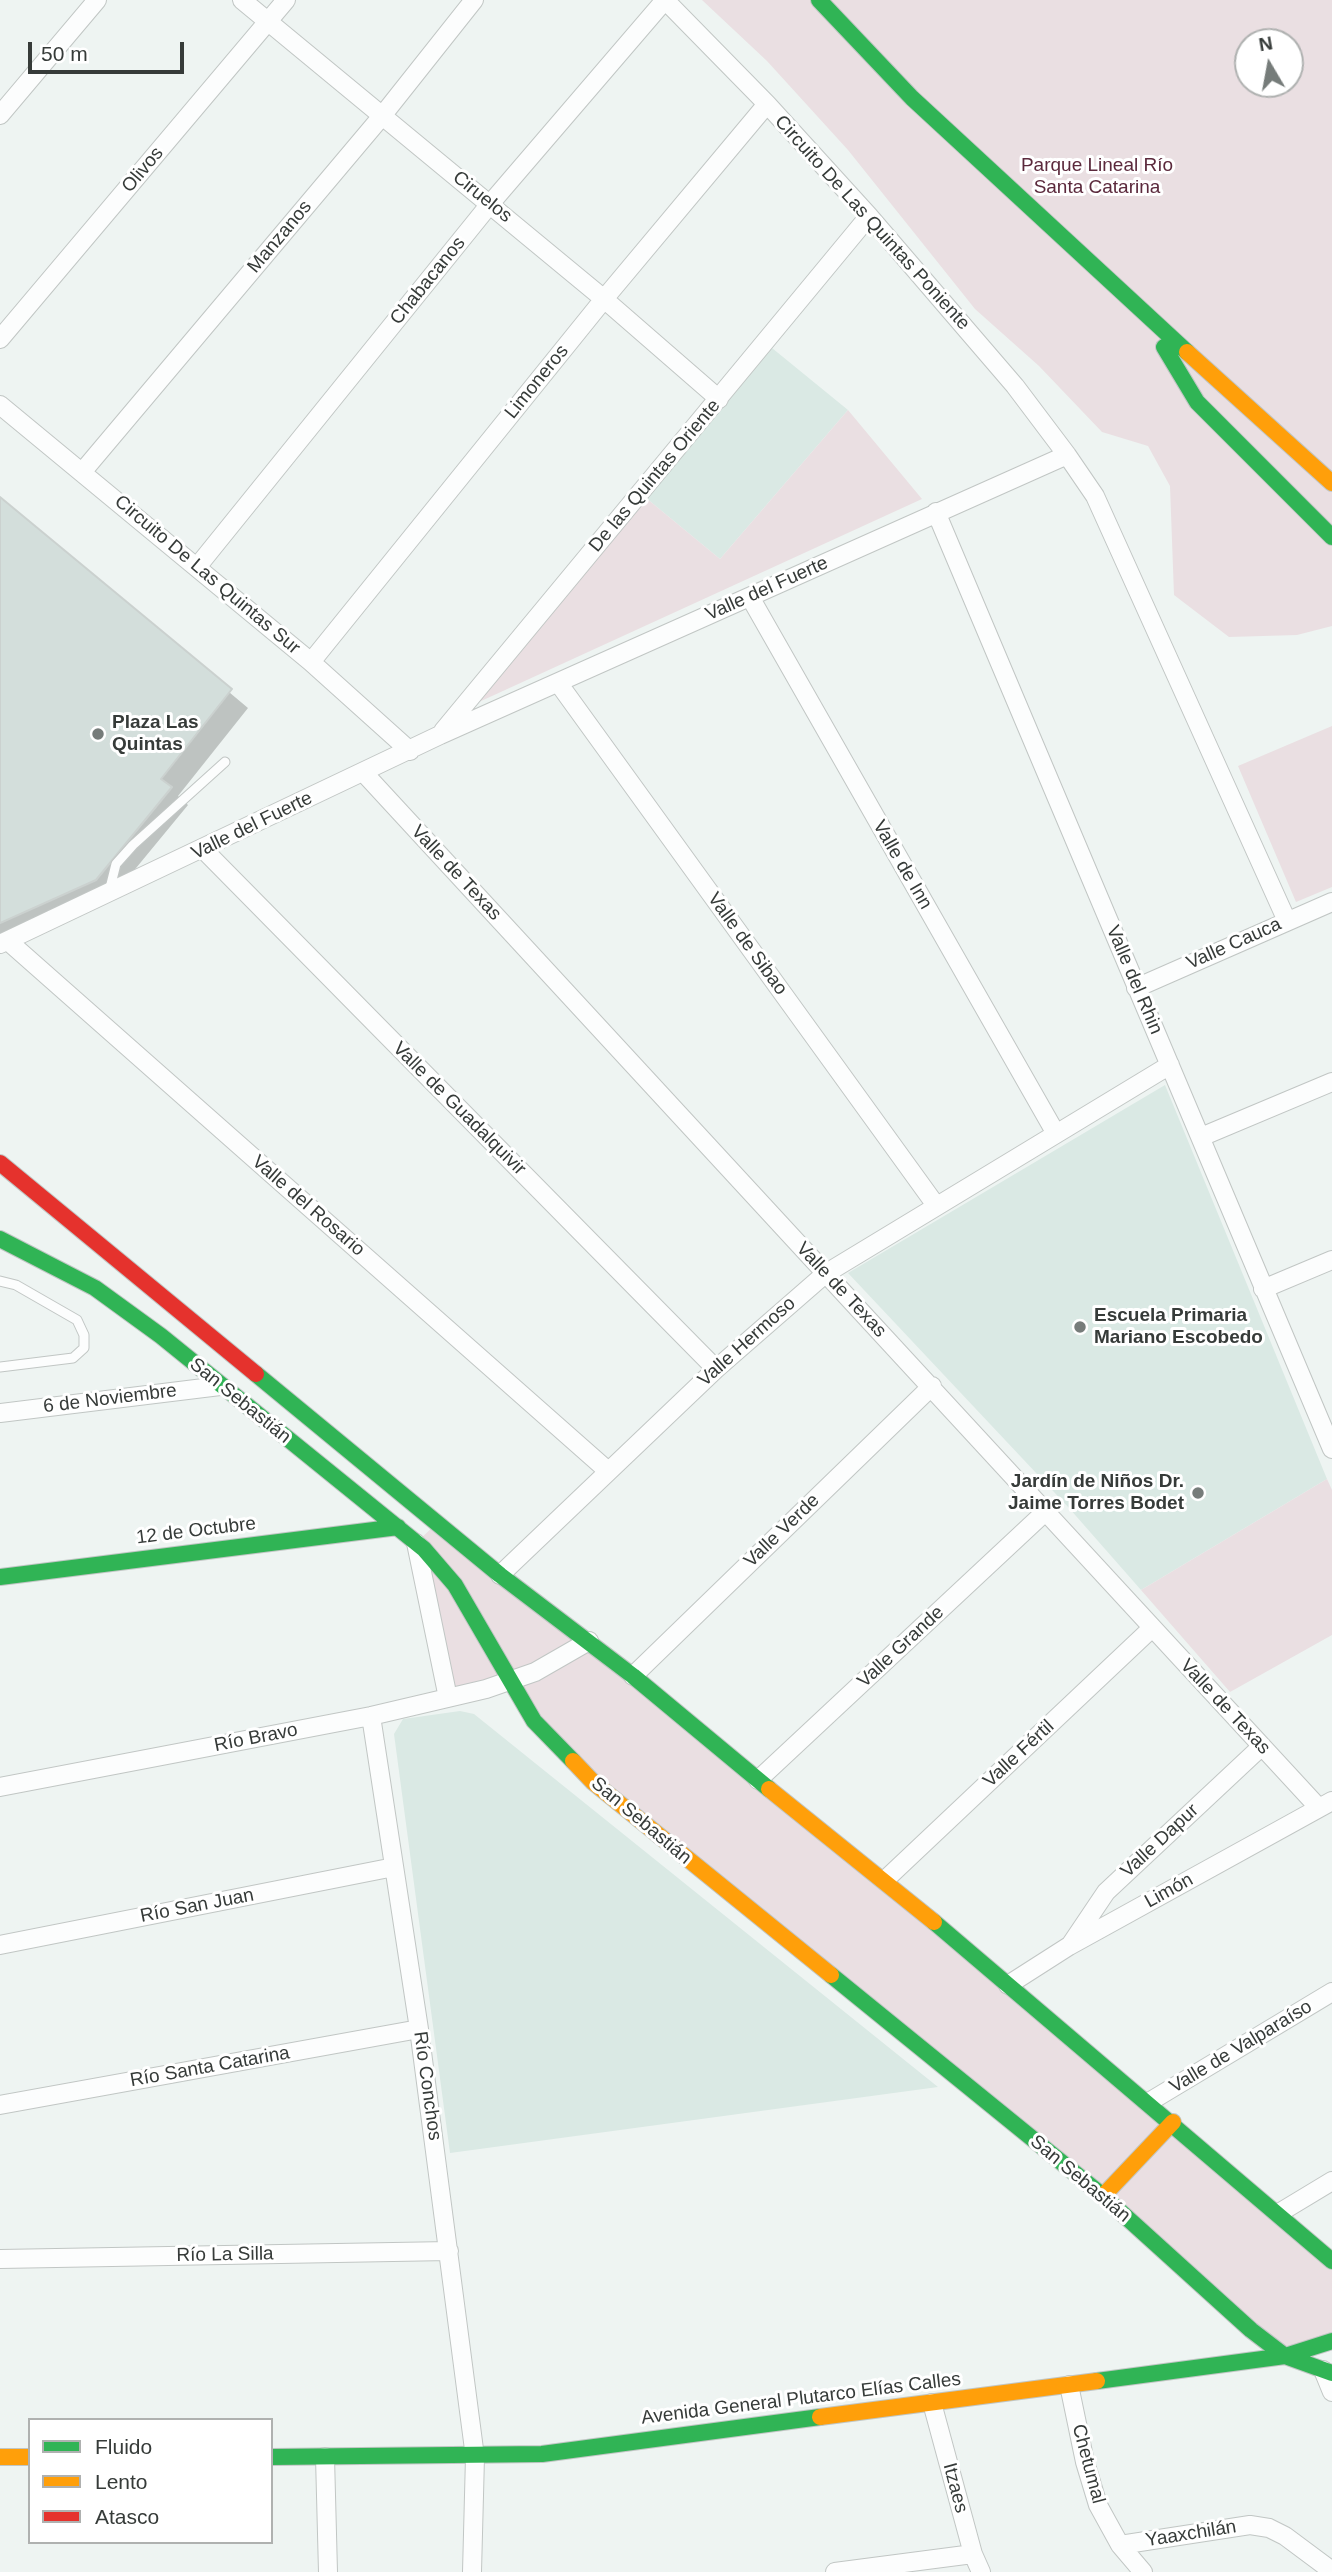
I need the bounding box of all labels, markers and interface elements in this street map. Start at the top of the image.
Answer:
scale bar [32,28,187,72]
north arrow [1234,28,1304,98]
text: N [1257,32,1274,55]
text: 50 m [41,42,88,65]
street label: Circuito De Las Quintas Poniente [770,111,974,335]
street label: Olivos [117,142,169,198]
park label: Parque Lineal Río Santa Catarina [1021,155,1173,199]
street label: Ciruelos [448,166,516,228]
street label: Manzanos [243,196,317,278]
street label: Chabacanos [386,232,470,330]
street label: Limoneros [500,340,574,424]
street label: De las Quintas Oriente [584,395,726,557]
street label: Circuito De Las Quintas Sur [109,491,305,659]
street label: Valle del Fuerte [702,552,832,626]
place label: Plaza Las Quintas [112,712,199,756]
marker: Plaza Las Quintas [90,726,106,742]
street label: Valle del Fuerte [188,787,316,865]
street label: Valle de Inn [867,816,937,914]
street label: Valle de Texas [406,821,506,925]
street label: Valle de Sibao [702,888,792,1000]
street label: Valle Cauca [1183,913,1285,975]
street label: Valle del Rhin [1101,922,1167,1038]
street label: Valle de Guadalquivir [388,1038,530,1180]
street label: Valle del Rosario [247,1151,369,1261]
street label: Valle de Texas [791,1238,891,1342]
street label: Valle Hermoso [694,1292,800,1392]
place label: Escuela Primaria Mariano Escobedo [1094,1305,1263,1349]
marker: Escuela Primaria Mariano Escobedo [1072,1319,1088,1335]
street label: San Sebastián [185,1353,295,1449]
street label: 6 de Noviembre [42,1380,178,1418]
place label: Jardín de Niños Dr. Jaime Torres Bodet [1008,1471,1184,1515]
marker: Jardín de Niños Dr. Jaime Torres Bodet [1190,1485,1206,1501]
street label: Valle Verde [740,1490,824,1572]
street label: 12 de Octubre [135,1512,257,1550]
street label: Valle Grande [853,1601,949,1693]
street label: Valle de Texas [1175,1655,1275,1759]
street label: Valle Fértil [979,1716,1059,1792]
street label: Río Bravo [212,1719,300,1757]
street label: San Sebastián [586,1773,696,1869]
street label: Valle Dapur [1116,1799,1204,1883]
street label: Limón [1141,1868,1197,1914]
street label: Río San Juan [138,1884,256,1928]
street label: Valle de Valparaíso [1166,1996,1316,2098]
street label: Río Conchos [408,2030,446,2142]
street label: Río Santa Catarina [128,2042,292,2092]
street label: San Sebastián [1025,2131,1135,2227]
street label: Río La Silla [176,2243,274,2267]
street label: Avenida General Plutarco Elías Calles [640,2368,962,2430]
legend [28,2418,273,2544]
street label: Chetumal [1066,2422,1110,2506]
text: Fluido [95,2435,152,2458]
street label: Itzaes [937,2461,973,2515]
text: Lento [95,2470,148,2493]
text: Atasco [95,2505,159,2528]
street label: Yaaxchilán [1144,2516,1238,2552]

